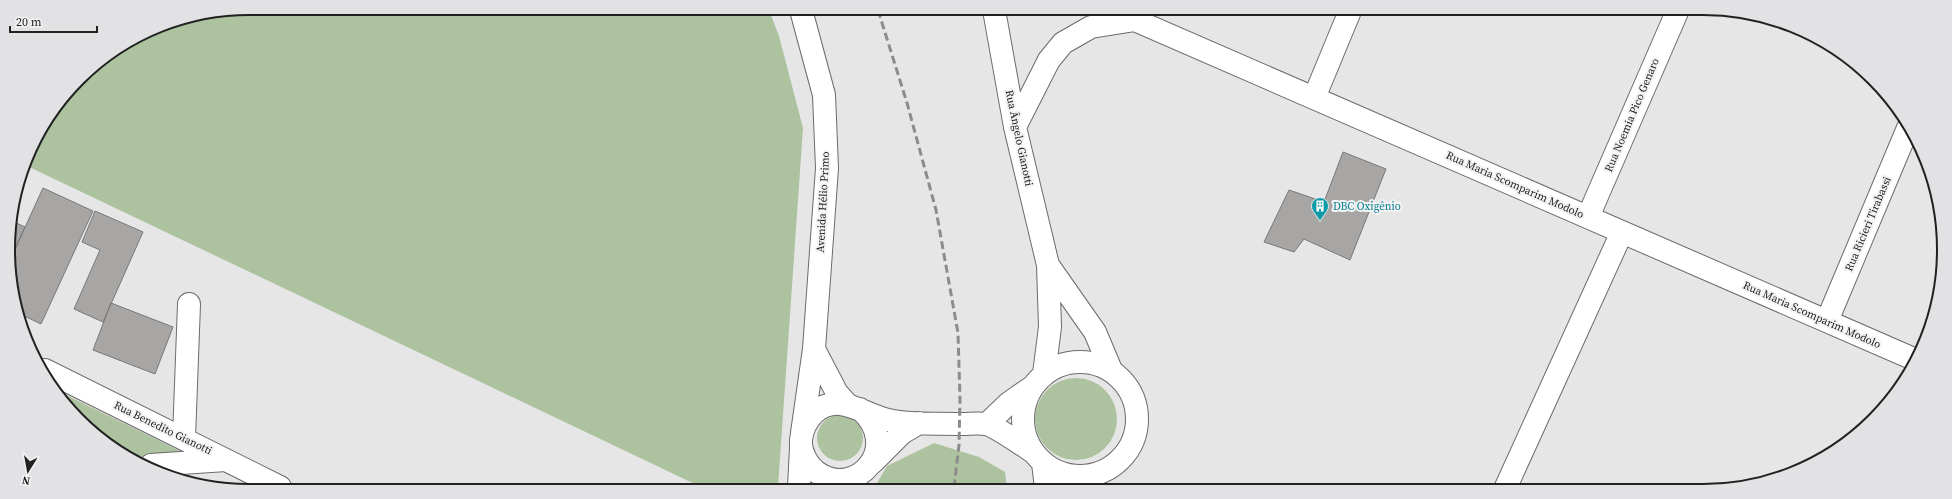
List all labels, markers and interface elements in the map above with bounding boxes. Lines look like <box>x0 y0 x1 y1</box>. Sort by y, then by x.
scale bar <box>10 8 97 34</box>
text: 20 m <box>16 14 42 30</box>
street label: Rua Noemia Pico Genaro <box>1601 56 1663 174</box>
street label: Rua Ângelo Gianotti <box>1001 89 1037 187</box>
street label: Rua Maria Scomparim Modolo <box>1444 148 1586 222</box>
street label: Avenida Hélio Primo <box>813 151 833 253</box>
street label: Rua Ricieri Tirabassi <box>1841 174 1895 274</box>
building icon: DBC Oxigênio <box>1310 196 1330 221</box>
place label: DBC Oxigênio <box>1333 199 1401 214</box>
street label: Rua Maria Scomparim Modolo <box>1741 278 1883 352</box>
street label: Rua Benedito Gianotti <box>111 398 215 458</box>
north arrow <box>8 451 48 491</box>
text: N <box>21 472 32 488</box>

